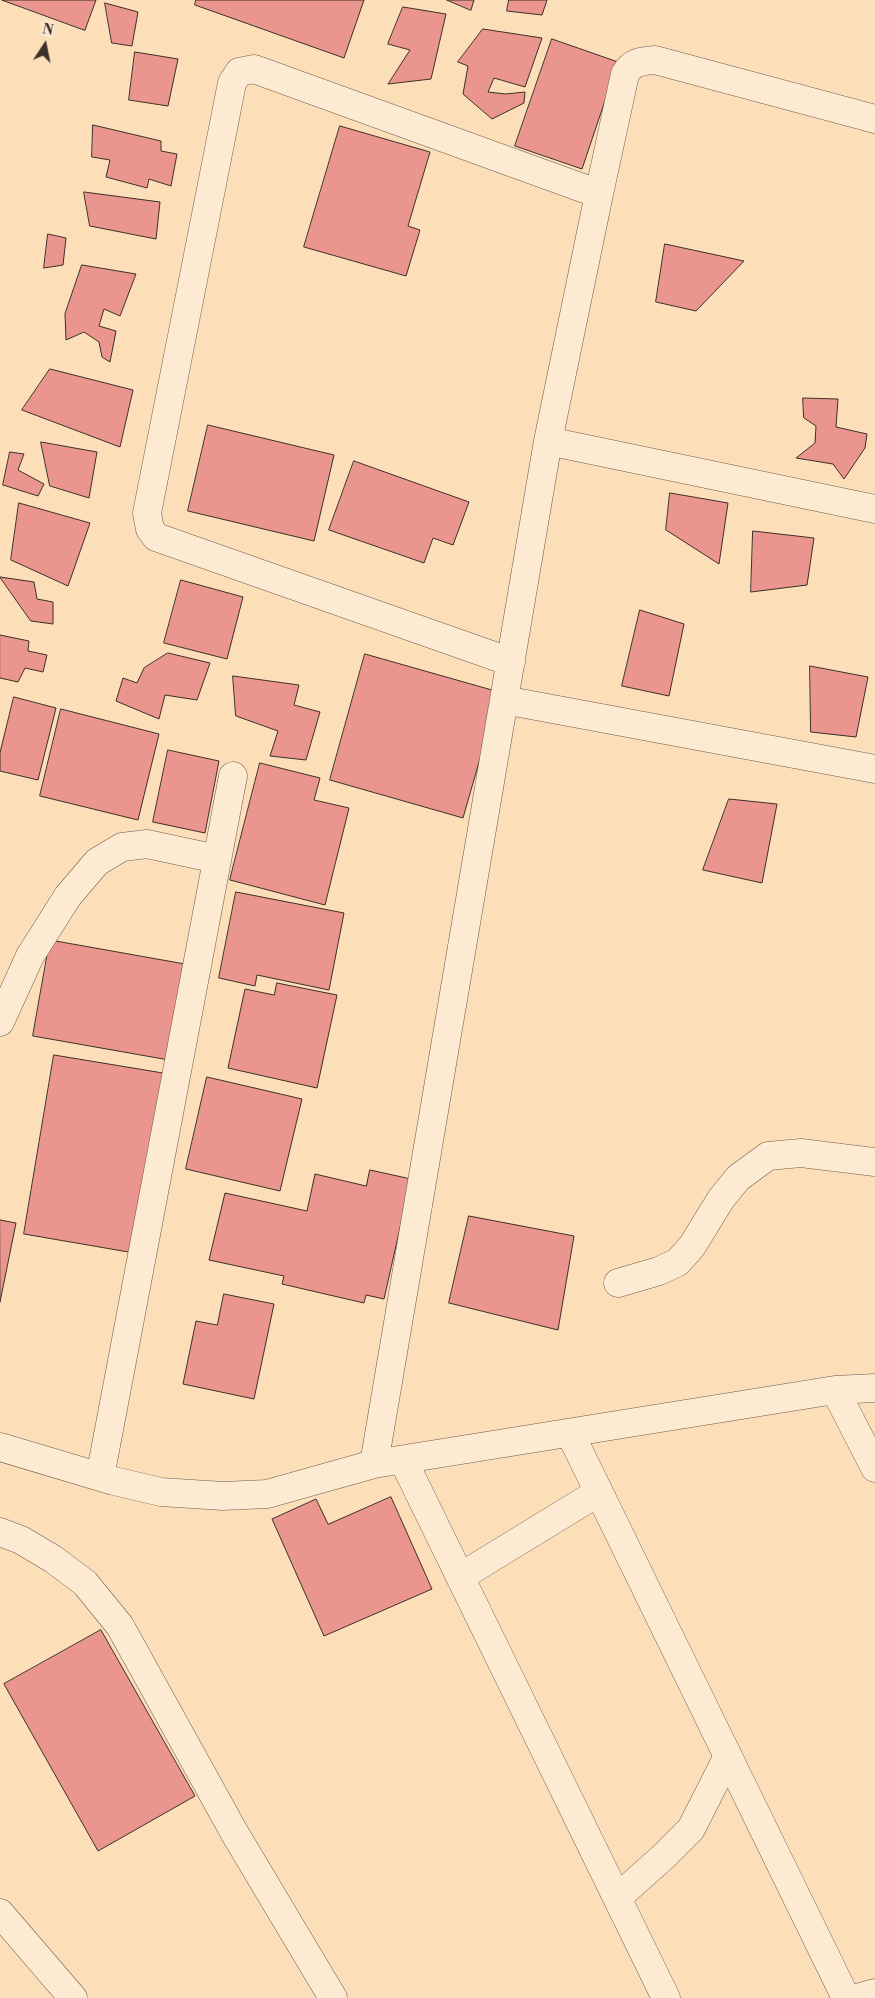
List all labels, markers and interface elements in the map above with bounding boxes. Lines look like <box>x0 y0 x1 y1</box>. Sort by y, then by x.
north arrow <box>20 20 70 70</box>
text: N <box>41 20 55 40</box>

